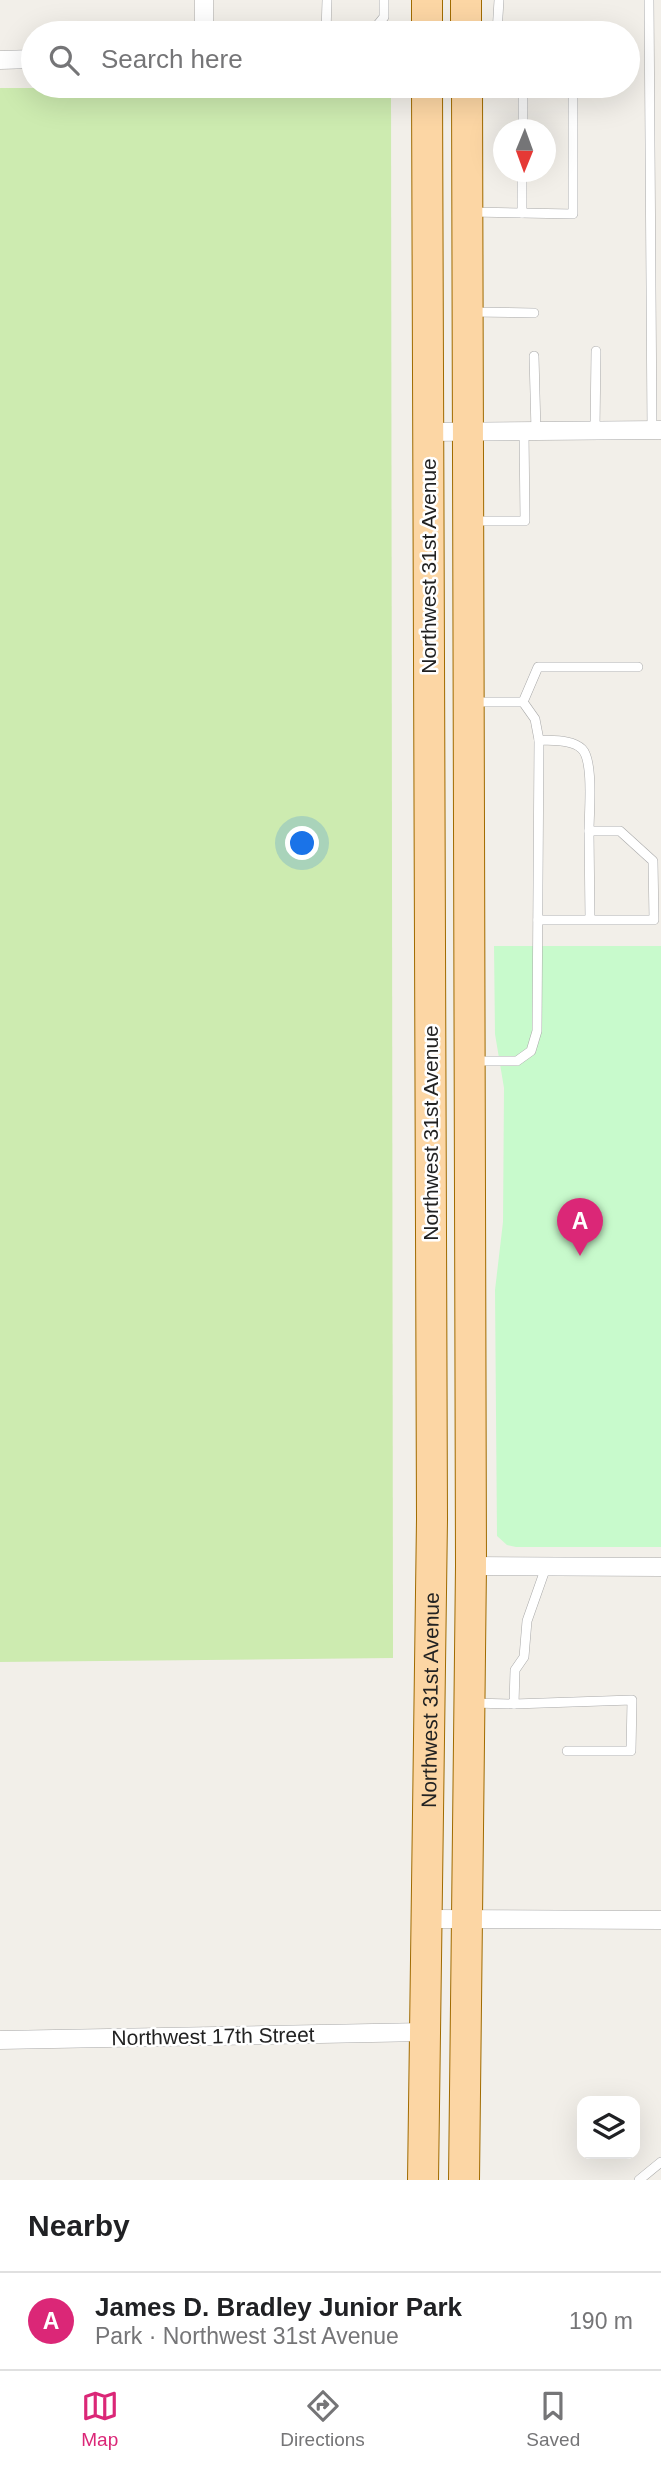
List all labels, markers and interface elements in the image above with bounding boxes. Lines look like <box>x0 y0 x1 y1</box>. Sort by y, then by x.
search box <box>21 21 640 98</box>
icon: search <box>45 41 83 79</box>
text: Search here <box>101 44 243 74</box>
north arrow <box>493 119 556 182</box>
street label: Northwest 31st Avenue <box>417 458 440 674</box>
your location <box>285 826 319 860</box>
street label: Northwest 31st Avenue <box>419 1025 442 1241</box>
pin: A <box>557 1198 603 1256</box>
street label: Northwest 31st Avenue <box>417 1592 443 1808</box>
street label: Northwest 17th Street <box>111 2023 315 2049</box>
map controls <box>577 2096 640 2159</box>
button: layers <box>577 2096 640 2159</box>
text: Nearby <box>28 2209 130 2242</box>
text: James D. Bradley Junior Park <box>95 2292 462 2322</box>
text: A <box>43 2308 59 2334</box>
text: 190 m <box>569 2308 633 2334</box>
text: Park · Northwest 31st Avenue <box>95 2323 399 2349</box>
tab: Map <box>81 2387 119 2451</box>
tab: Directions <box>280 2387 365 2451</box>
tab: Saved <box>526 2387 580 2451</box>

